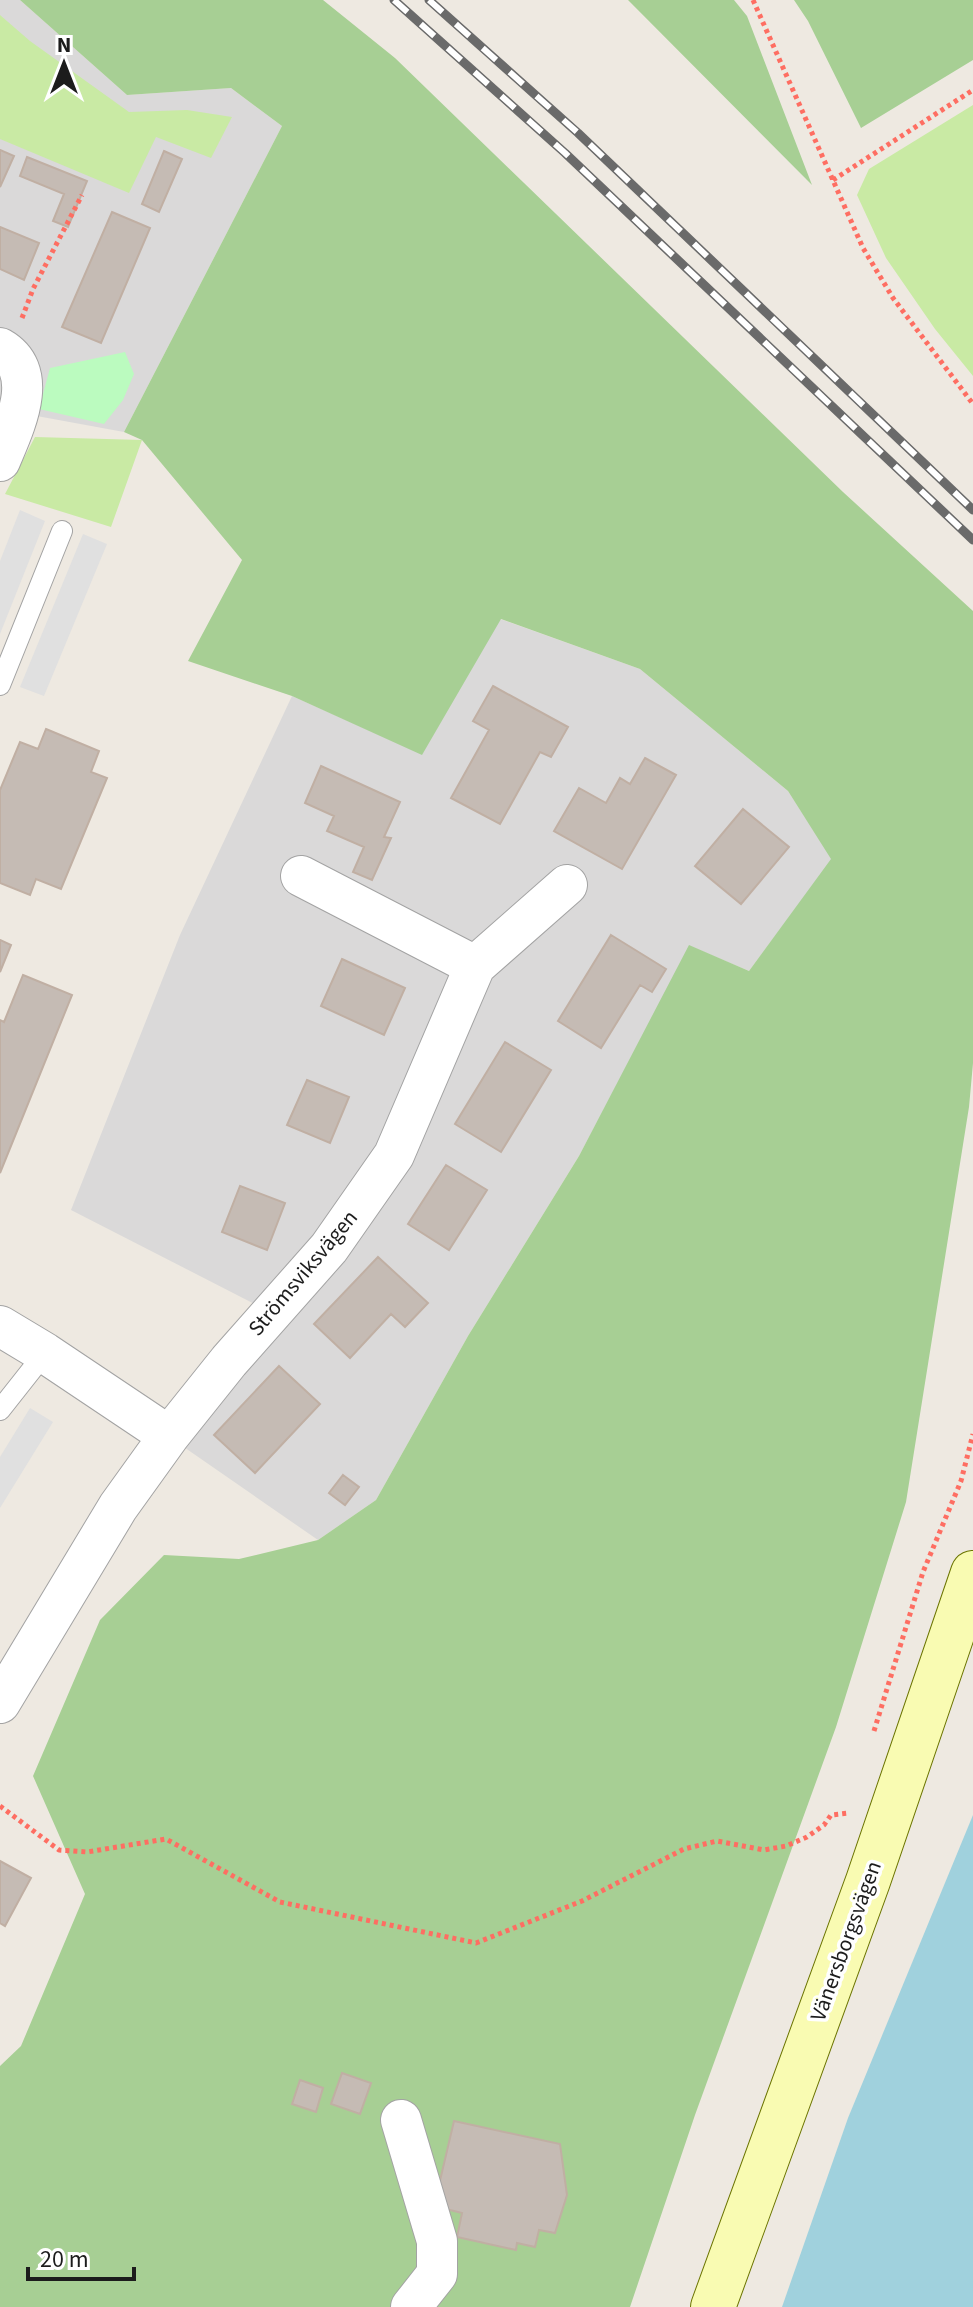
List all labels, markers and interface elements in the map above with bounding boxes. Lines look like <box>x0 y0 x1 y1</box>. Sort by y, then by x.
north arrow <box>24 24 104 104</box>
text: N <box>57 29 71 61</box>
street label: Strömsviksvägen <box>241 1203 365 1343</box>
street label: Vänersborgsvägen <box>802 1857 890 2025</box>
scale bar <box>28 2231 134 2281</box>
text: 20 m <box>40 2242 89 2277</box>

